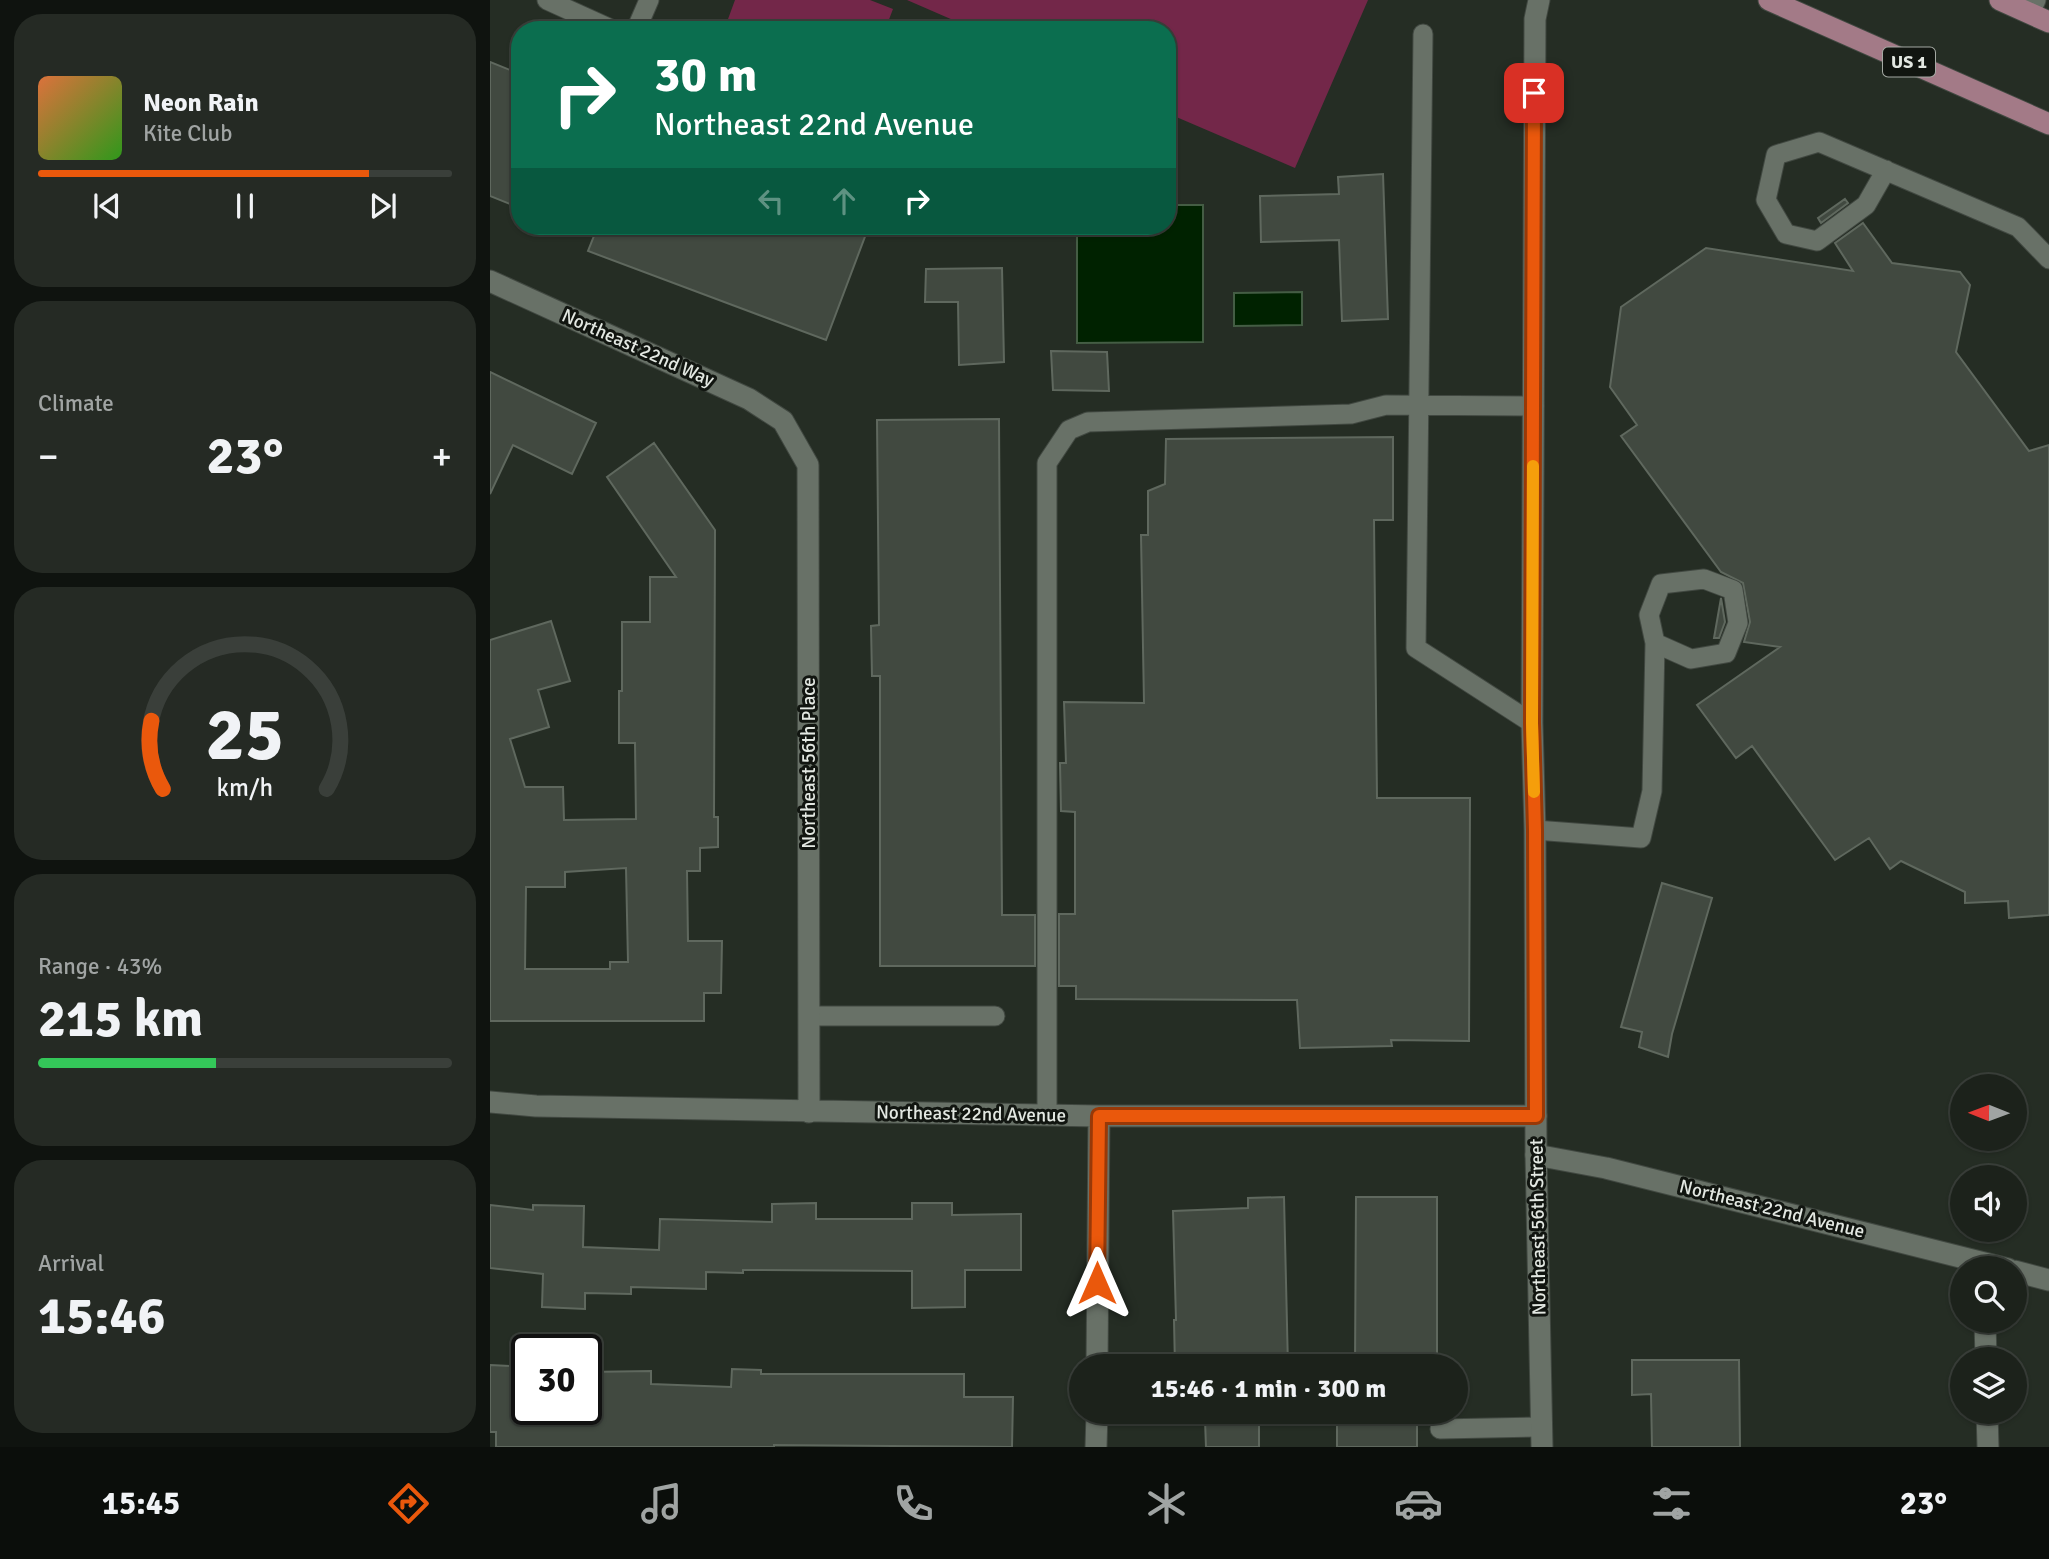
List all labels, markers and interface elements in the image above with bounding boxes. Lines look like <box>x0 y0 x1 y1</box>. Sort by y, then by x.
text: 30 m <box>654 45 757 105</box>
road number: US 1 <box>1883 48 1935 76</box>
icon: right <box>539 49 630 140</box>
pin <box>1504 63 1564 123</box>
icon: arrive <box>1515 74 1553 112</box>
text: Neon Rain <box>143 87 259 119</box>
text: Northeast 22nd Avenue <box>654 105 974 144</box>
text: Kite Club <box>143 119 232 148</box>
icon: left <box>752 182 790 220</box>
icon: ahead <box>825 182 863 220</box>
icon: right <box>898 182 936 220</box>
icon: previous <box>88 187 126 225</box>
icon: pause <box>226 187 264 225</box>
icon: next <box>364 187 402 225</box>
street label: Northeast 22nd Way <box>558 304 718 392</box>
text: Climate <box>38 389 114 418</box>
text: 23° <box>207 424 283 488</box>
text: − <box>38 433 59 480</box>
text: + <box>431 433 452 480</box>
street label: Northeast 56th Place <box>797 677 821 849</box>
text: 25 <box>206 692 284 781</box>
text: km/h <box>217 772 273 803</box>
text: Range · 43% <box>38 952 162 981</box>
text: 215 km <box>38 987 203 1051</box>
north arrow <box>1950 1074 2026 1152</box>
map controls <box>1950 1074 2027 1424</box>
street label: Northeast 22nd Avenue <box>876 1100 1066 1128</box>
street label: Northeast 56th Street <box>1524 1138 1552 1316</box>
button: sound <box>1950 1165 2027 1242</box>
street label: Northeast 22nd Avenue <box>1677 1174 1867 1244</box>
position arrow <box>1060 1246 1134 1320</box>
text: Arrival <box>38 1249 104 1278</box>
button: search <box>1950 1256 2027 1333</box>
text: 15:46 <box>38 1284 166 1348</box>
speed limit sign: 30 <box>511 1334 602 1425</box>
button: layers <box>1950 1347 2027 1424</box>
text: 15:46 · 1 min · 300 m <box>1151 1373 1386 1405</box>
icon: directions <box>384 1479 433 1528</box>
icon: music <box>637 1479 686 1528</box>
icon: phone <box>889 1479 938 1528</box>
icon: climate <box>1142 1479 1191 1528</box>
icon: car <box>1394 1479 1443 1528</box>
icon: filters <box>1647 1479 1696 1528</box>
text: 15:45 <box>102 1484 180 1523</box>
text: 23° <box>1900 1484 1947 1523</box>

